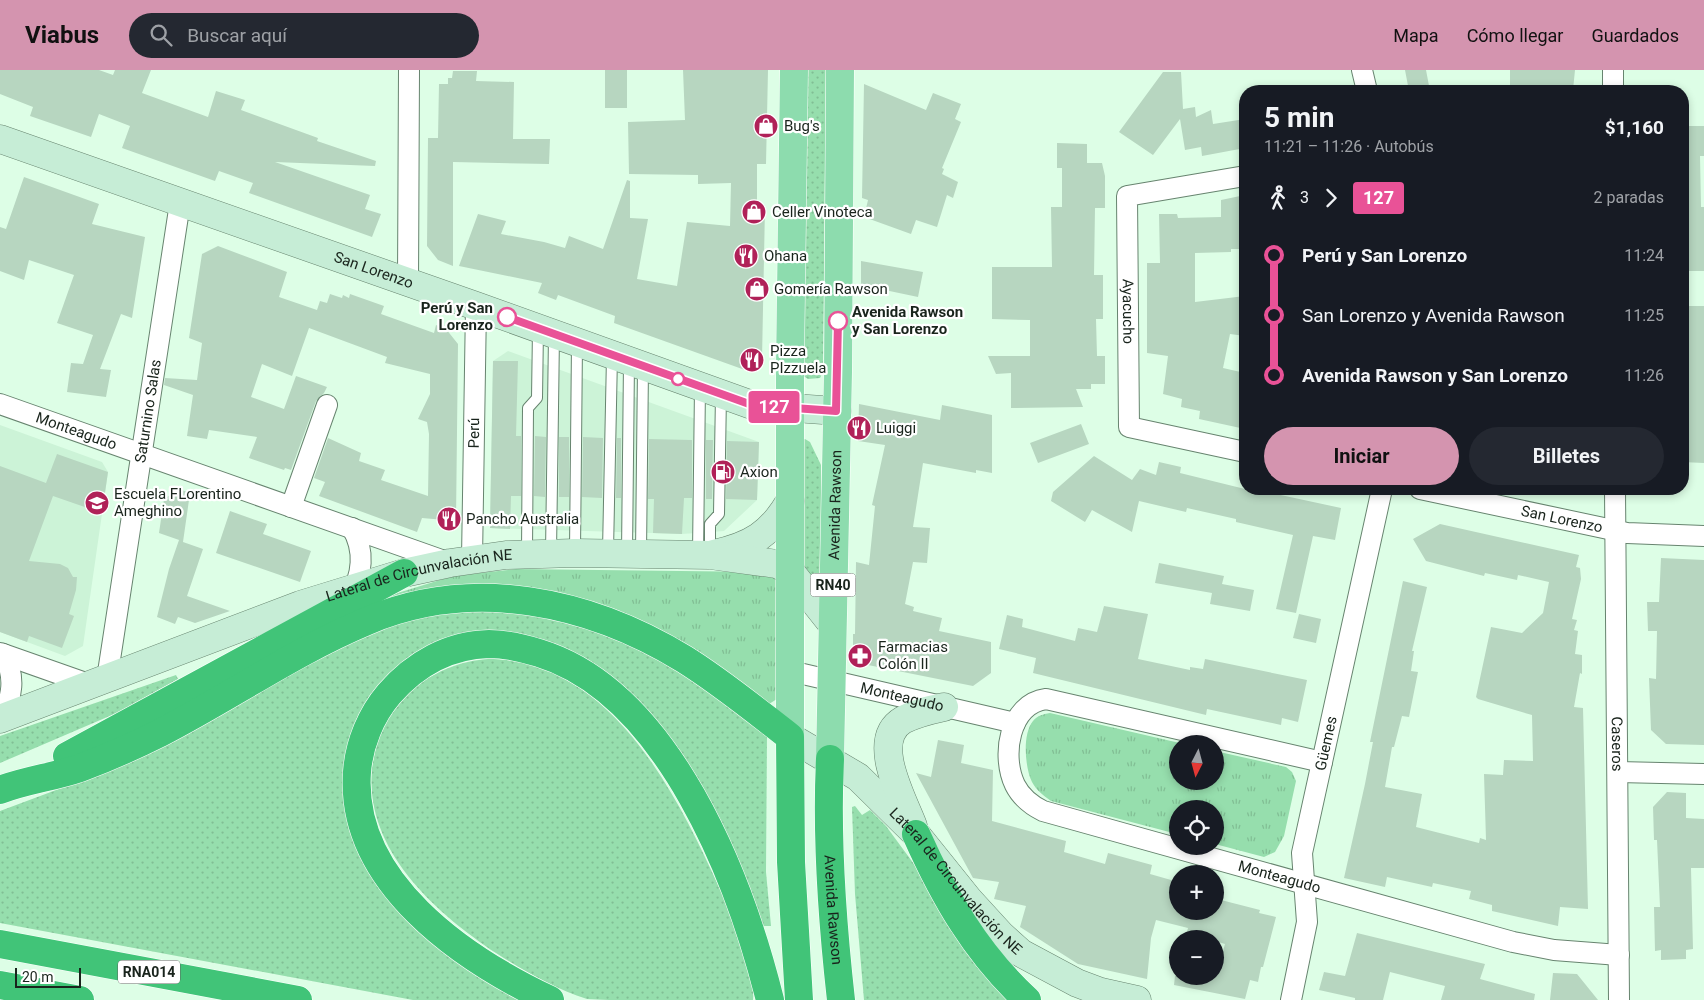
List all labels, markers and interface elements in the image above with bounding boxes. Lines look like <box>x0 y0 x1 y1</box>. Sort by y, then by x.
search box <box>129 13 479 58</box>
text: Viabus <box>25 21 99 49</box>
icon: search <box>147 21 175 49</box>
text: Buscar aquí <box>187 24 287 47</box>
text: Mapa <box>1393 25 1439 46</box>
text: Cómo llegar <box>1467 25 1563 46</box>
text: Guardados <box>1591 25 1679 46</box>
text: 5 min <box>1264 101 1334 134</box>
shop icon: Bug's <box>753 113 779 139</box>
text: $1,160 <box>1605 116 1664 139</box>
place label: Bug's <box>784 117 820 135</box>
text: 11:21 – 11:26 · Autobús <box>1264 137 1434 156</box>
icon: walk <box>1264 184 1292 212</box>
icon: forward <box>1317 184 1345 212</box>
text: 127 <box>1363 187 1394 208</box>
text: 3 <box>1300 188 1309 207</box>
text: 2 paradas <box>1594 188 1664 207</box>
shop icon: Celler Vinoteca <box>741 199 767 225</box>
place label: Celler Vinoteca <box>772 203 873 221</box>
restaurant icon: Ohana <box>733 243 759 269</box>
text: Perú y San Lorenzo <box>1302 244 1467 267</box>
text: 11:24 <box>1624 246 1664 265</box>
place label: Ohana <box>764 247 807 265</box>
street label: San Lorenzo <box>332 248 416 292</box>
shop icon: Gomería Rawson <box>744 276 770 302</box>
street label: Ayacucho <box>1119 279 1137 344</box>
place label: Gomería Rawson <box>774 280 888 298</box>
place label: Perú y San Lorenzo <box>421 299 493 334</box>
place label: Avenida Rawson y San Lorenzo <box>852 303 963 338</box>
text: San Lorenzo y Avenida Rawson <box>1302 304 1565 327</box>
text: 11:25 <box>1624 306 1664 325</box>
marker: Perú y San Lorenzo <box>497 307 517 327</box>
marker: Avenida Rawson y San Lorenzo <box>828 311 848 331</box>
place label: Pizza PIzzuela <box>770 342 826 377</box>
restaurant icon: Pizza PIzzuela <box>739 347 765 373</box>
street label: Saturnino Salas <box>131 358 165 464</box>
text: Avenida Rawson y San Lorenzo <box>1302 364 1568 387</box>
text: 11:26 <box>1624 366 1664 385</box>
unlabelled marker <box>671 372 685 386</box>
line badge: 127 <box>745 391 803 423</box>
text: 127 <box>759 396 789 417</box>
street label: Monteagudo <box>33 408 119 454</box>
restaurant icon: Luiggi <box>846 415 872 441</box>
street label: Perú <box>465 418 483 449</box>
place label: Luiggi <box>876 419 916 437</box>
button: Iniciar <box>1264 427 1459 485</box>
button: Billetes <box>1469 427 1664 485</box>
street label: Avenida Rawson <box>825 450 845 560</box>
fuel station icon: Axion <box>710 459 736 485</box>
place label: Axion <box>740 463 778 481</box>
place label: Escuela FLorentino Ameghino <box>114 485 241 520</box>
school or university icon: Escuela FLorentino Ameghino <box>84 490 110 516</box>
street label: San Lorenzo <box>1519 502 1604 537</box>
restaurant icon: Pancho Australia <box>436 506 462 532</box>
place label: Pancho Australia <box>466 510 579 528</box>
street label: Lateral de Circunvalación NE <box>324 546 513 605</box>
road number: RN40 <box>810 574 856 596</box>
place label: Farmacias Colón II <box>878 638 948 673</box>
pharmacy icon: Farmacias Colón II <box>847 643 873 669</box>
street label: Monteagudo <box>859 679 945 715</box>
street label: Güemes <box>1311 714 1341 772</box>
street label: Caseros <box>1608 716 1626 772</box>
north arrow <box>1169 735 1224 790</box>
map controls <box>1169 735 1224 985</box>
button: locate <box>1169 800 1224 855</box>
street label: Lateral de Circunvalación NE <box>886 804 1026 959</box>
street label: Avenida Rawson <box>821 855 846 966</box>
street label: Monteagudo <box>1236 857 1323 897</box>
button: + <box>1169 865 1224 920</box>
button: − <box>1169 930 1224 985</box>
road number: RNA014 <box>118 960 180 984</box>
scale bar <box>15 965 81 988</box>
text: 20 m <box>22 969 54 985</box>

